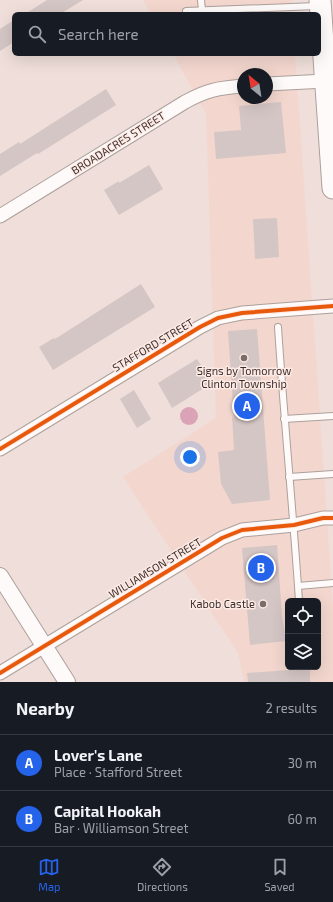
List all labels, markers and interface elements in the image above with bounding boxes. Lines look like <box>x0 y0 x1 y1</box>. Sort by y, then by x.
search box <box>12 12 321 56</box>
icon: search <box>26 23 48 45</box>
text: Search here <box>58 25 139 43</box>
north arrow <box>237 68 273 104</box>
street label: BROADACRES STREET <box>69 108 167 177</box>
street label: STAFFORD STREET <box>110 315 196 374</box>
marker: Signs by Tomorrow Clinton Township <box>239 353 249 363</box>
place label: Signs by Tomorrow Clinton Township <box>197 364 291 390</box>
pin: A <box>234 391 260 421</box>
your location <box>180 447 200 467</box>
street label: WILLIAMSON STREET <box>106 534 204 600</box>
pin: B <box>248 553 274 583</box>
place label: Kabob Castle <box>190 597 255 610</box>
map controls <box>285 598 321 670</box>
button: locate <box>285 598 321 634</box>
marker: Kabob Castle <box>258 599 268 609</box>
button: layers <box>285 634 321 670</box>
text: Nearby <box>16 698 74 718</box>
text: 2 results <box>265 700 317 716</box>
text: Lover's Lane <box>54 746 142 764</box>
text: A <box>25 755 33 771</box>
text: 30 m <box>288 755 317 771</box>
text: Place · Stafford Street <box>54 764 182 780</box>
text: Capital Hookah <box>54 802 161 820</box>
text: B <box>25 811 33 827</box>
text: 60 m <box>287 811 317 827</box>
text: Bar · Williamson Street <box>54 820 188 836</box>
tab: Map <box>38 856 60 893</box>
tab: Directions <box>137 856 188 893</box>
tab: Saved <box>264 856 295 893</box>

